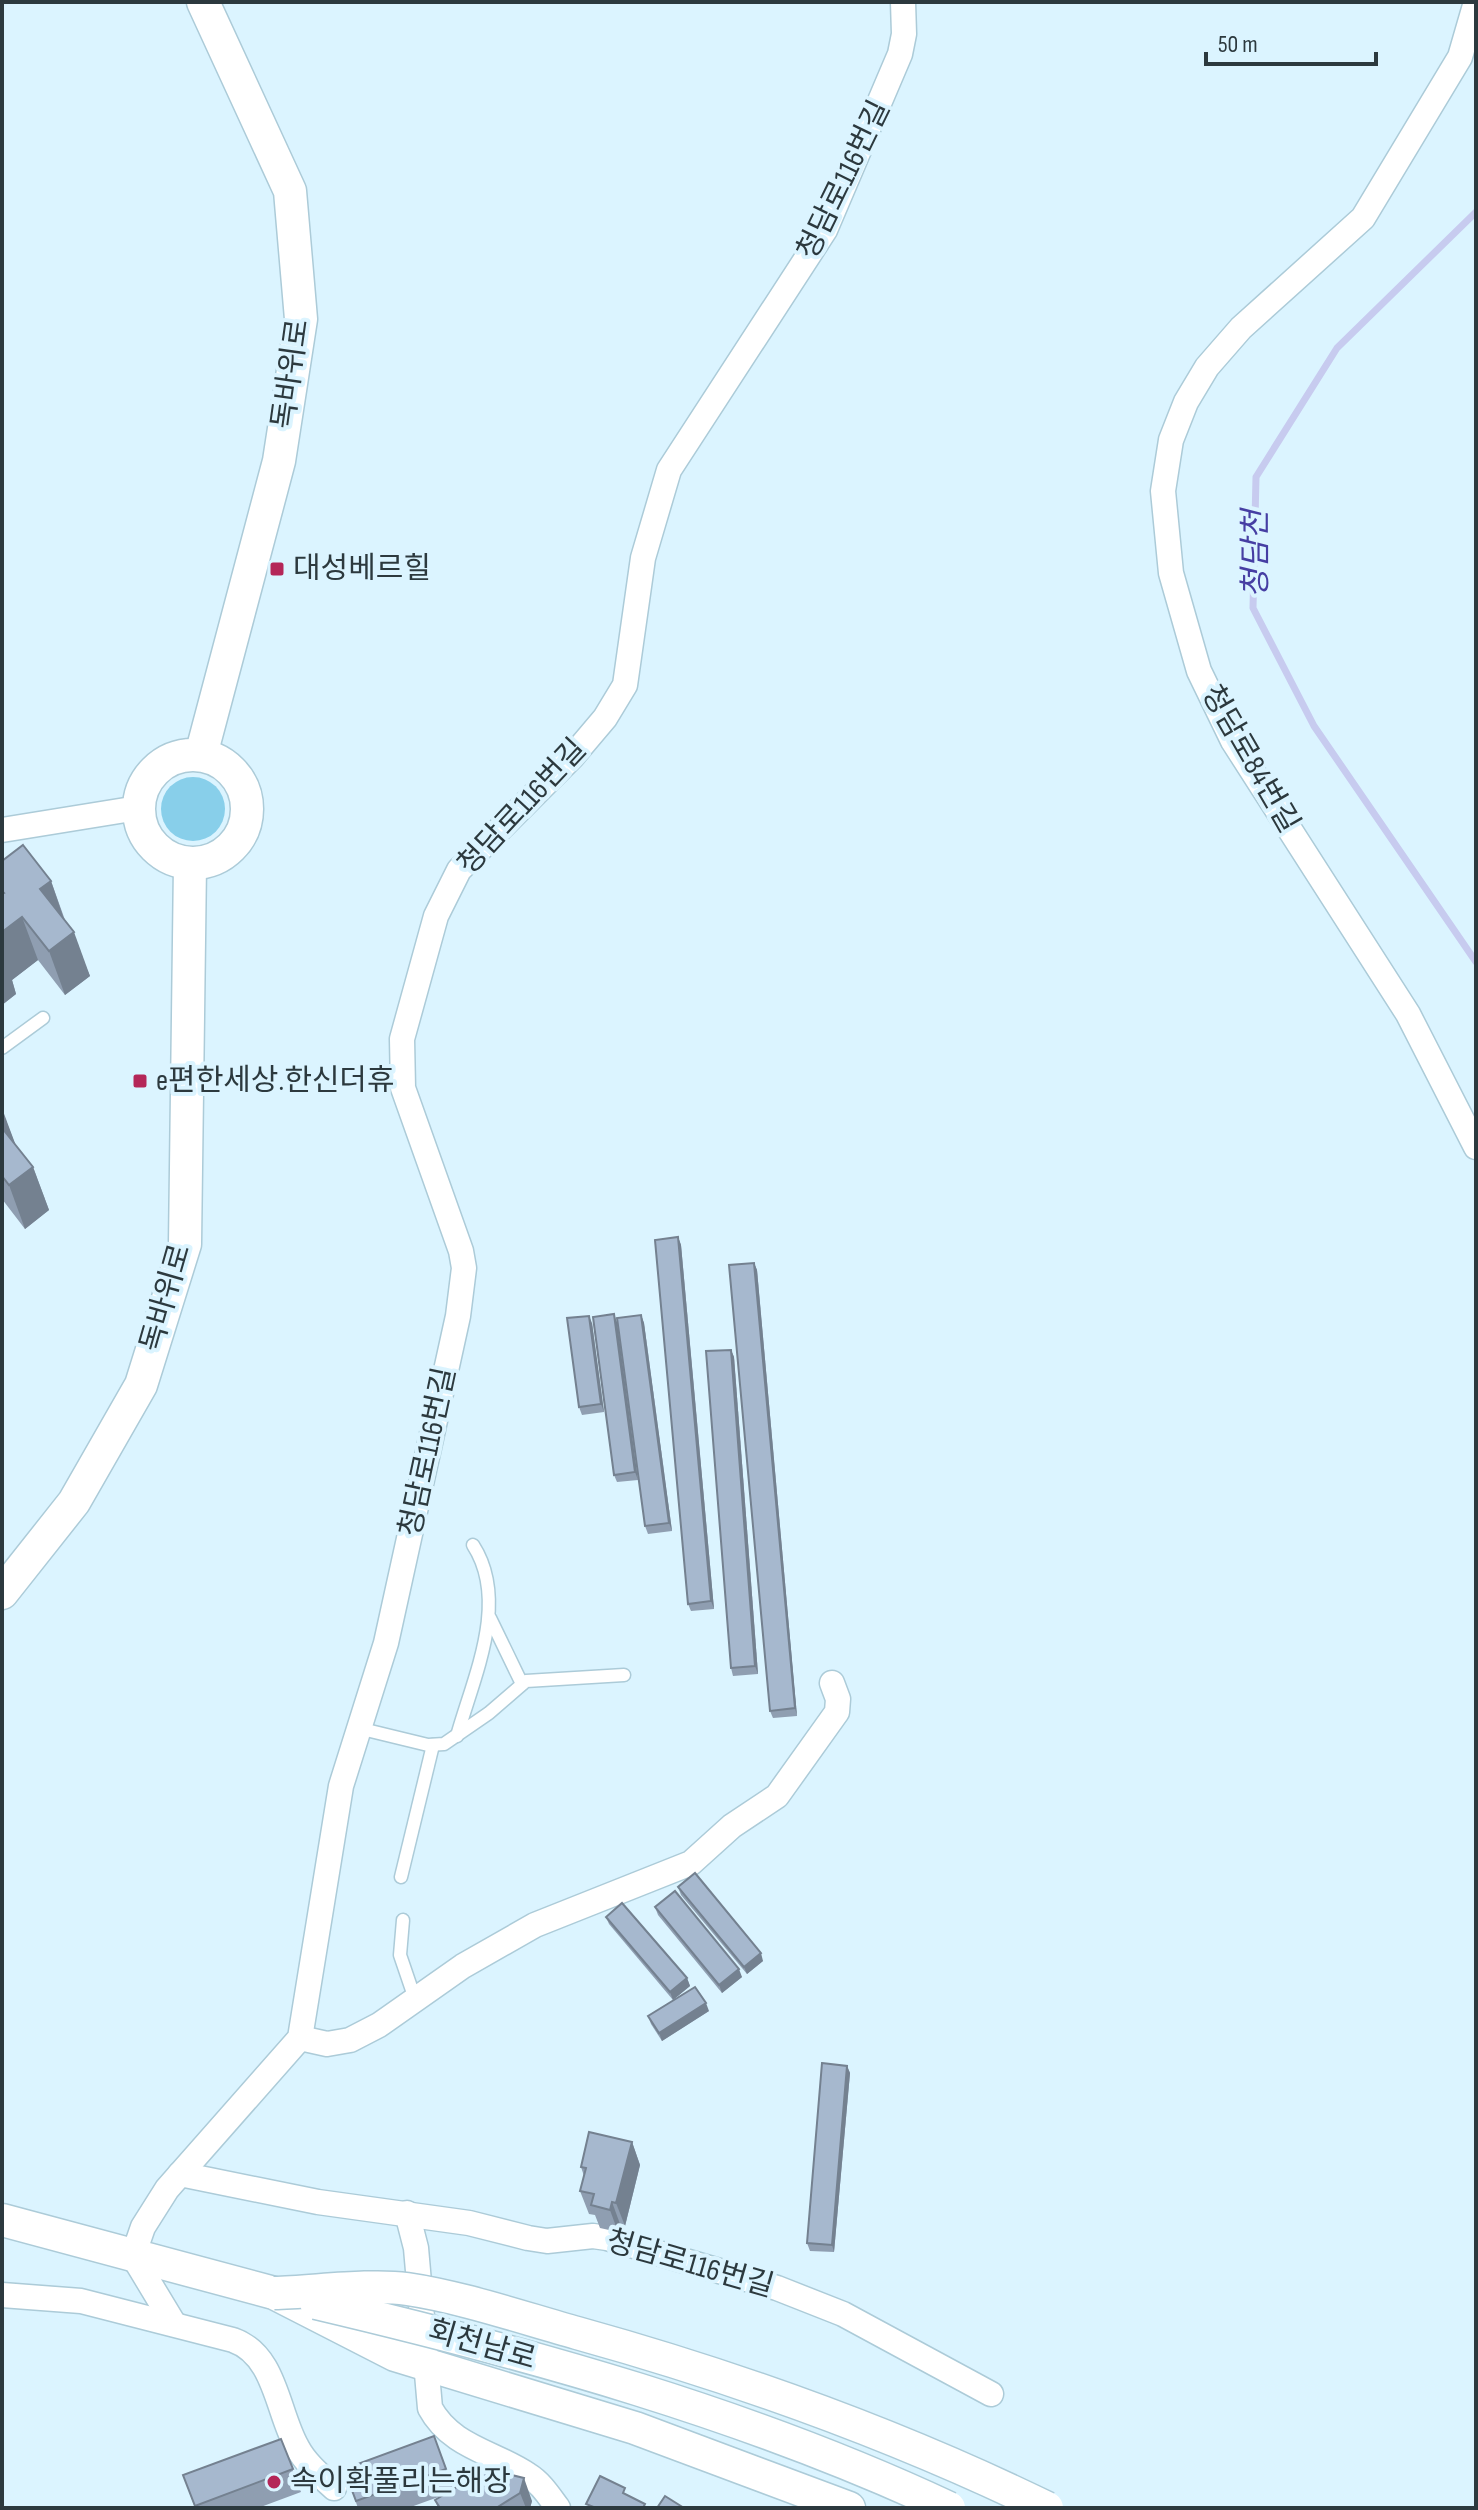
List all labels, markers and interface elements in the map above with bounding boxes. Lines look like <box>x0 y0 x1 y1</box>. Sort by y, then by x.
scale bar <box>1206 16 1376 66</box>
text: 50 m <box>1218 30 1258 59</box>
street label: 청담로116번길 <box>790 95 898 265</box>
street label: 독바위로 <box>265 317 317 431</box>
water label: 청담천 <box>1237 506 1276 598</box>
place label: 대성베르힐 <box>293 551 431 587</box>
marker: 대성베르힐 <box>268 560 286 578</box>
street label: 청담로84번길 <box>1193 679 1307 839</box>
street label: 청담로116번길 <box>450 732 594 882</box>
place label: e편한세상.한신더휴 <box>156 1063 395 1099</box>
marker: e편한세상.한신더휴 <box>131 1072 149 1090</box>
street label: 독바위로 <box>133 1240 199 1356</box>
street label: 청담로116번길 <box>392 1364 464 1540</box>
street label: 청담로116번길 <box>602 2223 778 2305</box>
street label: 회천남로 <box>424 2312 540 2378</box>
place label: 속이확풀리는해장 <box>290 2464 511 2500</box>
marker: 속이확풀리는해장 <box>265 2473 283 2491</box>

